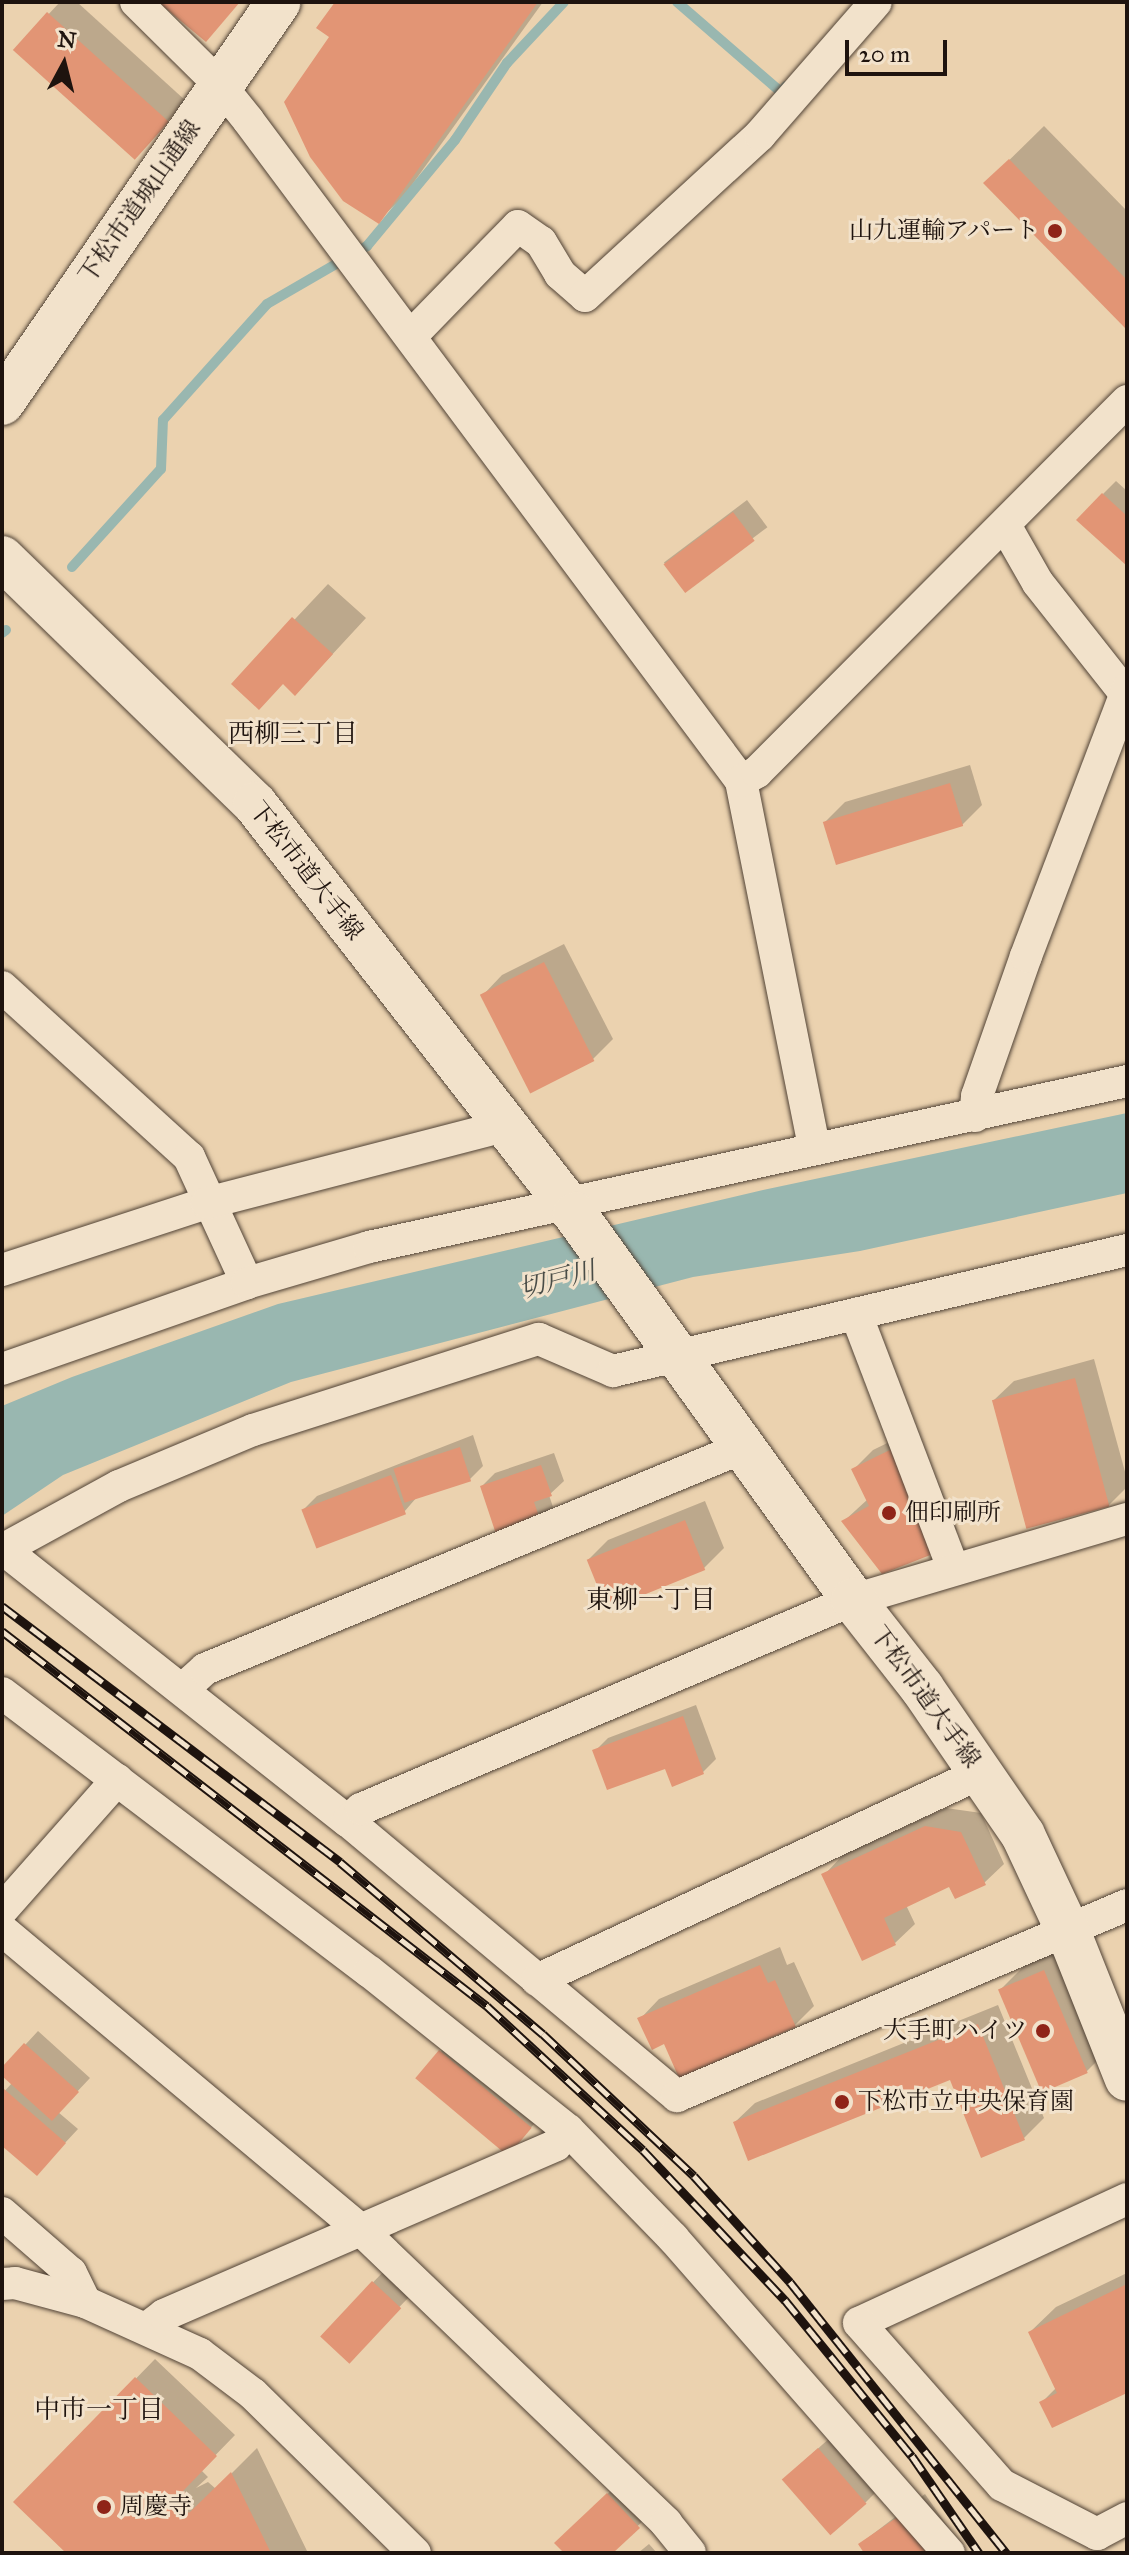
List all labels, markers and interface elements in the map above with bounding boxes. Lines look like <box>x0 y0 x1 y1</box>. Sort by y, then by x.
north arrow <box>24 24 104 104</box>
scale bar <box>849 24 951 74</box>
text: N <box>56 25 78 54</box>
text: 20 m <box>859 39 910 69</box>
street label: 下松市道城山通線 <box>73 115 207 289</box>
place label: 山九運輸アパート <box>847 217 1039 245</box>
marker: 山九運輸アパート <box>1046 222 1064 240</box>
district label: 西柳三丁目 <box>228 718 358 750</box>
street label: 下松市道大手線 <box>243 796 369 946</box>
water label: 切戸川 <box>515 1255 599 1305</box>
place label: 佃印刷所 <box>905 1499 1001 1527</box>
marker: 佃印刷所 <box>880 1504 898 1522</box>
district label: 東柳一丁目 <box>586 1584 716 1616</box>
street label: 下松市道大手線 <box>864 1621 986 1773</box>
place label: 大手町ハイツ <box>883 2017 1027 2045</box>
marker: 大手町ハイツ <box>1034 2022 1052 2040</box>
place label: 下松市立中央保育園 <box>858 2088 1074 2116</box>
marker: 下松市立中央保育園 <box>833 2093 851 2111</box>
district label: 中市一丁目 <box>34 2394 164 2426</box>
place label: 周慶寺 <box>120 2493 192 2521</box>
marker: 周慶寺 <box>95 2498 113 2516</box>

